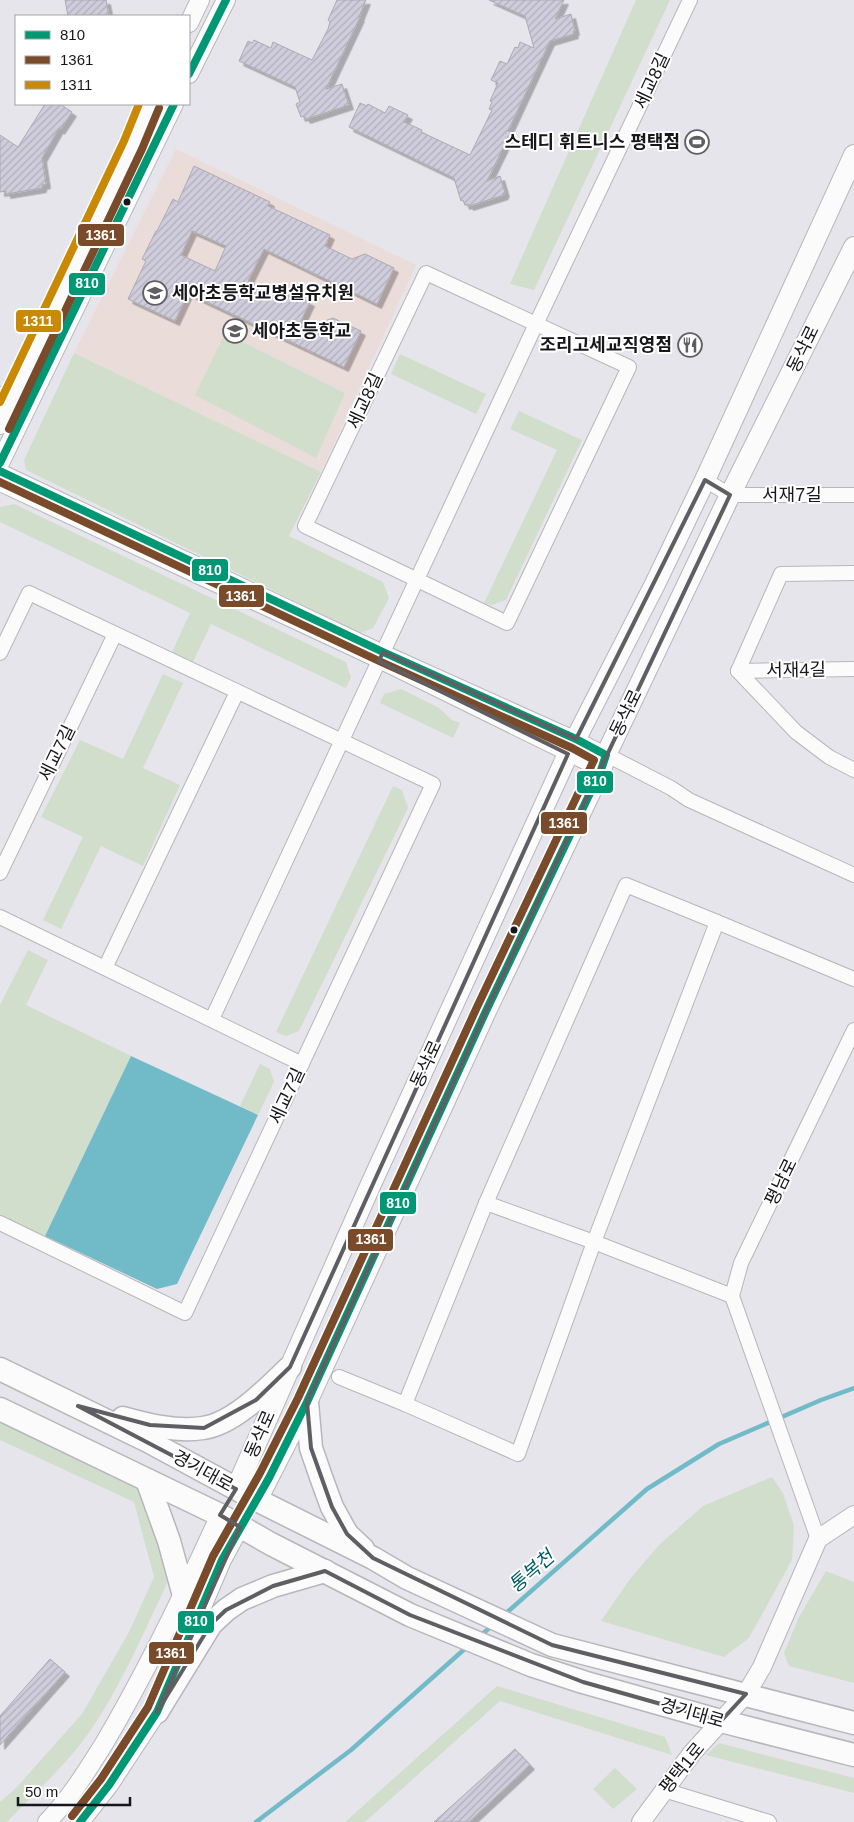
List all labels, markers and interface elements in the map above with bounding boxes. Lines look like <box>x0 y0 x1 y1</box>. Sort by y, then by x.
legend <box>15 15 190 105</box>
text: 810 <box>60 26 85 43</box>
street label: 세교8길 <box>630 50 674 112</box>
text: 1361 <box>60 51 93 68</box>
text: 1311 <box>60 76 92 93</box>
sports icon: 스테디 휘트니스 평택점 <box>684 129 710 155</box>
place label: 스테디 휘트니스 평택점 <box>504 132 680 152</box>
unlabelled marker <box>122 197 132 207</box>
line badge: 1361 <box>77 223 125 247</box>
text: 1361 <box>85 227 117 243</box>
line badge: 810 <box>68 272 106 296</box>
text: 810 <box>75 275 99 291</box>
school or university icon: 세아초등학교병설유치원 <box>142 280 168 306</box>
place label: 세아초등학교병설유치원 <box>172 283 354 303</box>
line badge: 1311 <box>15 309 62 333</box>
text: 1311 <box>23 313 53 329</box>
school or university icon: 세아초등학교 <box>222 318 248 344</box>
place label: 세아초등학교 <box>252 321 351 341</box>
street label: 동삭로 <box>783 322 823 376</box>
restaurant icon: 조리고세교직영점 <box>677 332 703 358</box>
place label: 조리고세교직영점 <box>540 335 672 355</box>
street label: 세교8길 <box>343 370 387 432</box>
street label: 서재7길 <box>762 485 822 505</box>
line badge: 810 <box>191 558 229 582</box>
text: 810 <box>198 562 222 578</box>
line badge: 1361 <box>218 584 265 608</box>
text: 1361 <box>225 588 257 604</box>
street label: 서재4길 <box>766 659 826 681</box>
street label: 동삭로 <box>606 686 646 740</box>
street label: 세교7길 <box>35 722 79 784</box>
line badge: 810 <box>576 770 614 794</box>
text: 810 <box>583 773 607 789</box>
line badge: 1361 <box>540 811 588 835</box>
text: 1361 <box>548 815 580 831</box>
unlabelled marker <box>509 925 519 935</box>
street label: 동삭로 <box>406 1037 446 1091</box>
street label: 세교7길 <box>265 1065 309 1127</box>
street label: 평남로 <box>761 1155 801 1209</box>
line badge: 810 <box>379 1191 417 1215</box>
text: 810 <box>386 1195 410 1211</box>
line badge: 1361 <box>347 1228 394 1252</box>
text: 1361 <box>355 1231 387 1247</box>
street label: 동삭로 <box>241 1407 279 1461</box>
street label: 경기대로 <box>169 1446 237 1496</box>
water label: 통복천 <box>505 1545 559 1597</box>
line badge: 810 <box>177 1610 215 1634</box>
text: 810 <box>184 1613 208 1629</box>
line badge: 1361 <box>148 1641 195 1665</box>
text: 1361 <box>155 1645 187 1661</box>
street label: 경기대로 <box>657 1694 727 1732</box>
street label: 평택1로 <box>655 1739 709 1797</box>
scale bar <box>18 1774 130 1806</box>
text: 50 m <box>25 1783 58 1800</box>

